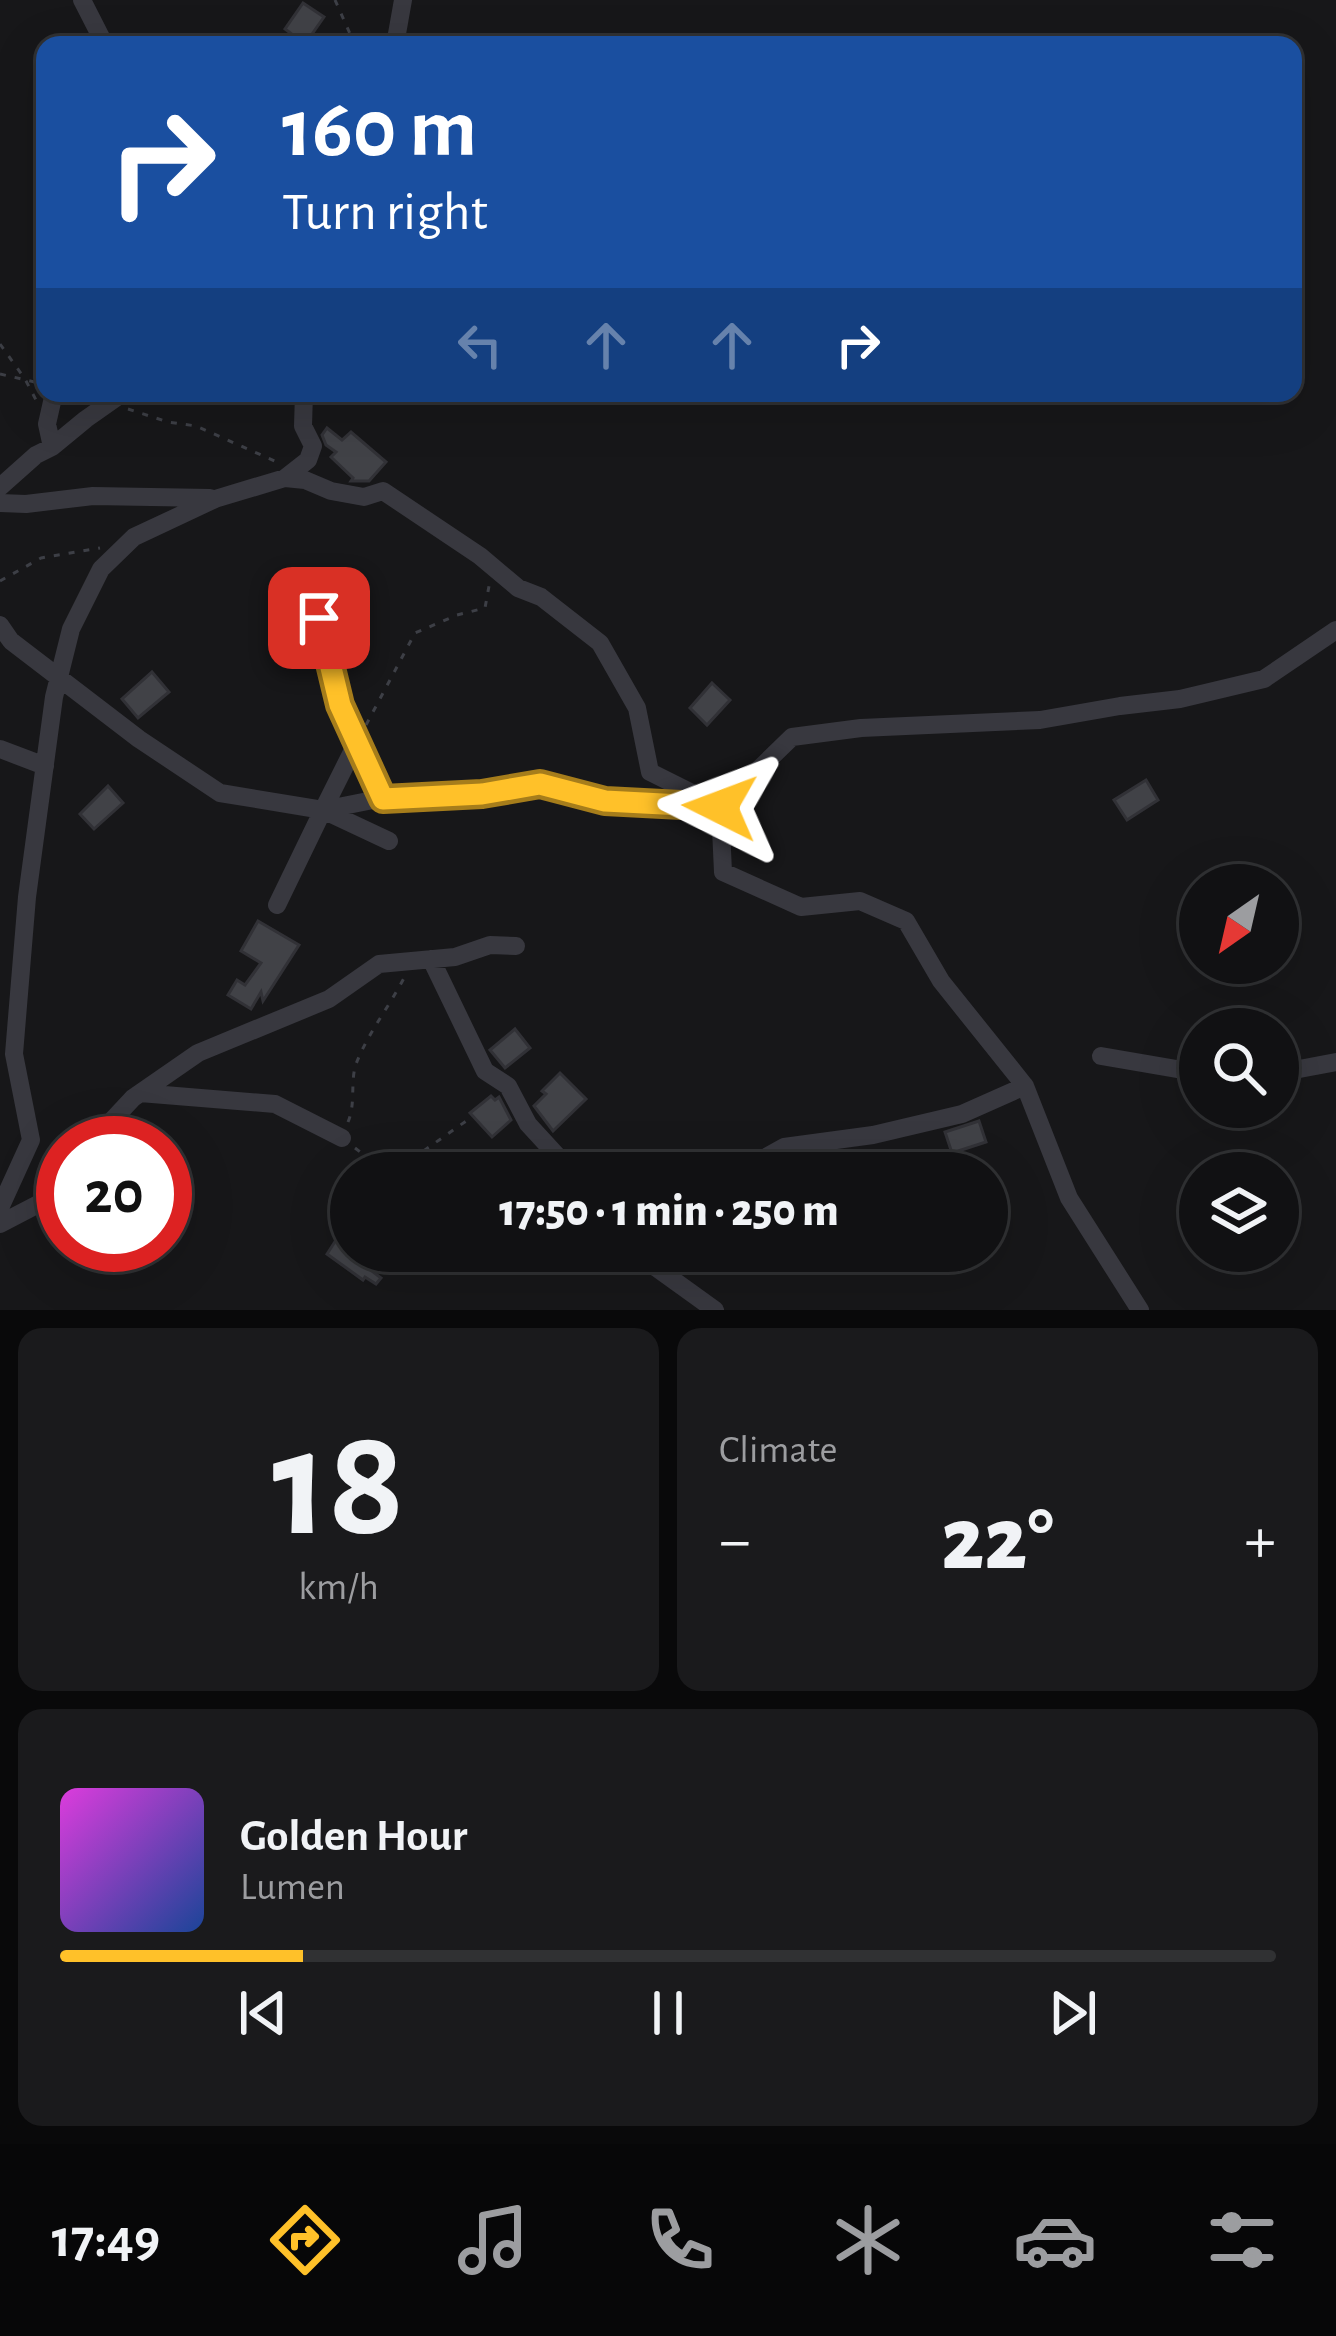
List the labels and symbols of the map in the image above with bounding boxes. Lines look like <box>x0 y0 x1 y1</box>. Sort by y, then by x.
pin <box>268 567 370 669</box>
position arrow <box>657 744 783 870</box>
north arrow <box>1179 864 1299 984</box>
speed limit sign: 20 <box>36 1116 192 1272</box>

